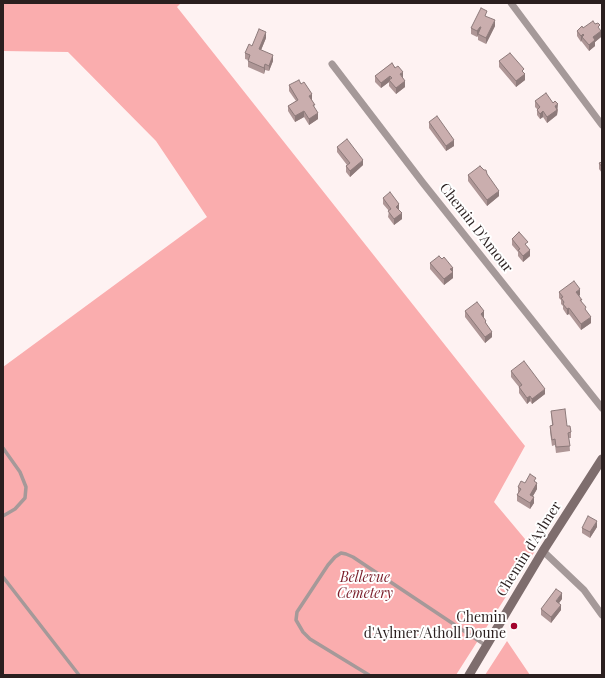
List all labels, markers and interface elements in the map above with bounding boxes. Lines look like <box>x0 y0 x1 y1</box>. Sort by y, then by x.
street label: Chemin D'Amour <box>436 180 516 276</box>
street label: Chemin d'Aylmer <box>493 498 565 600</box>
park label: Bellevue Cemetery <box>337 570 393 602</box>
place label: Chemin d'Aylmer/Atholl Doune <box>364 610 506 642</box>
marker: Chemin d'Aylmer/Atholl Doune <box>509 621 519 631</box>

